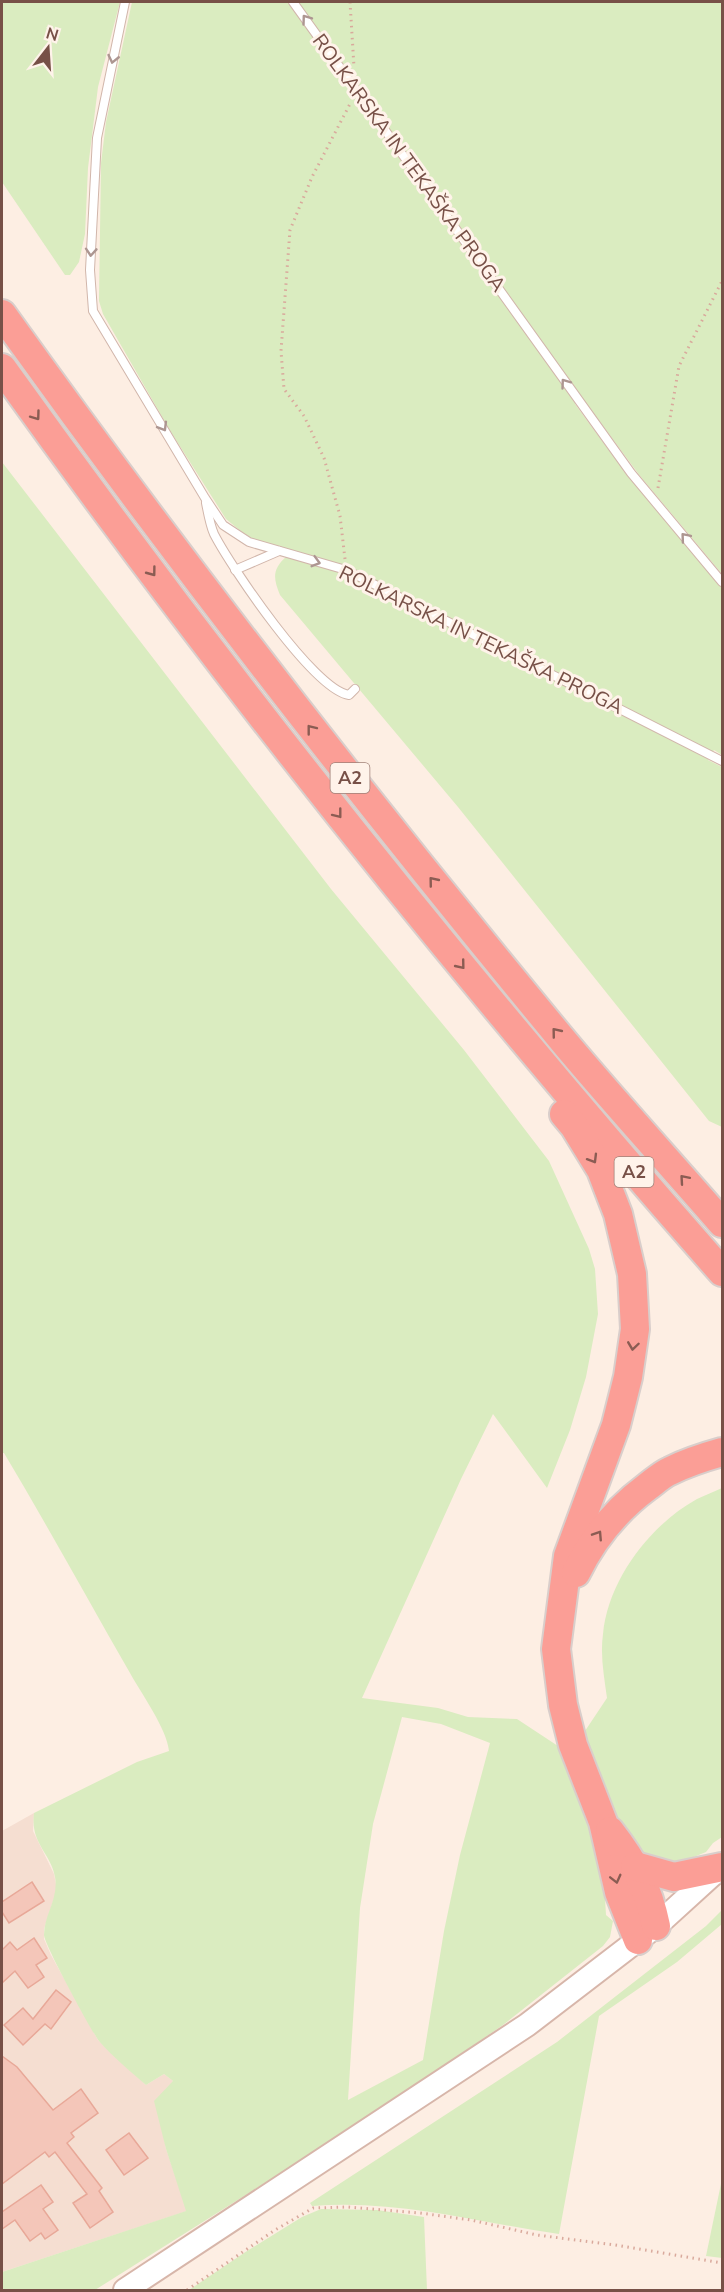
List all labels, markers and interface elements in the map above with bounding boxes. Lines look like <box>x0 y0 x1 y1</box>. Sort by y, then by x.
one-way arrow <box>302 14 313 25</box>
north arrow <box>18 18 78 78</box>
text: N <box>43 22 61 47</box>
street label: ROLKARSKA IN TEKAŠKA PROGA <box>306 29 512 298</box>
one-way arrow <box>108 53 121 63</box>
one-way arrow <box>85 247 98 256</box>
one-way arrow <box>562 378 573 389</box>
one-way arrow <box>28 409 39 420</box>
one-way arrow <box>155 421 167 431</box>
one-way arrow <box>681 533 692 544</box>
one-way arrow <box>311 554 321 567</box>
street label: ROLKARSKA IN TEKAŠKA PROGA <box>334 559 628 721</box>
one-way arrow <box>144 565 155 576</box>
one-way arrow <box>307 725 318 736</box>
road number: A2 <box>330 763 370 793</box>
one-way arrow <box>330 807 341 818</box>
one-way arrow <box>430 876 441 887</box>
one-way arrow <box>453 958 464 969</box>
one-way arrow <box>553 1028 564 1039</box>
one-way arrow <box>586 1153 598 1163</box>
road number: A2 <box>614 1157 654 1187</box>
one-way arrow <box>680 1175 691 1186</box>
one-way arrow <box>627 1342 639 1351</box>
one-way arrow <box>591 1531 603 1541</box>
one-way arrow <box>608 1874 621 1884</box>

